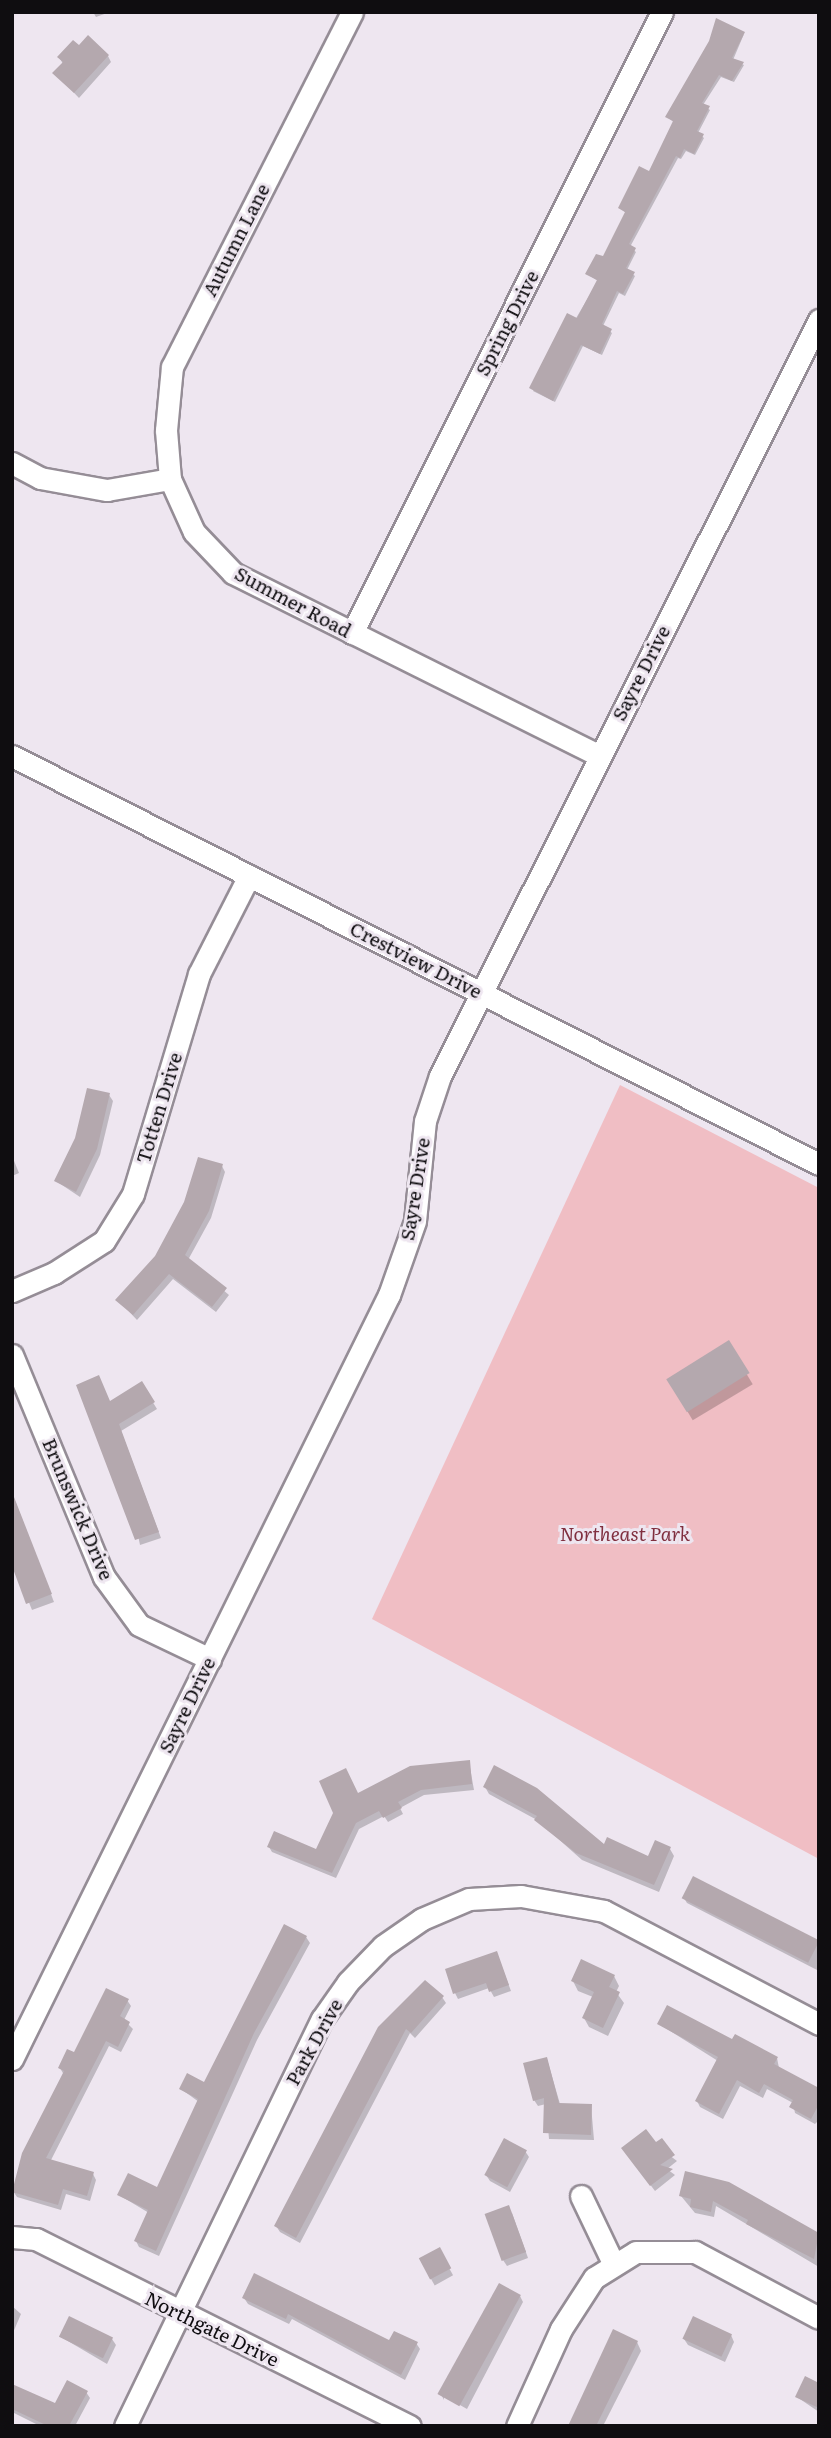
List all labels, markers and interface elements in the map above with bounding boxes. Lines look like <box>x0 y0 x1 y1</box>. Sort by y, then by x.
street label: Autumn Lane <box>198 180 274 300</box>
street label: Spring Drive <box>471 267 543 379</box>
street label: Summer Road <box>231 562 355 642</box>
street label: Sayre Drive <box>607 622 675 724</box>
street label: Crestview Drive <box>346 917 486 1003</box>
street label: Totten Drive <box>131 1050 187 1166</box>
street label: Sayre Drive <box>396 1136 434 1242</box>
street label: Brunswick Drive <box>38 1435 118 1583</box>
park label: Northeast Park <box>560 1523 690 1545</box>
street label: Sayre Drive <box>154 1653 220 1757</box>
street label: Park Drive <box>281 1995 347 2089</box>
street label: Northgate Drive <box>141 2287 283 2371</box>

